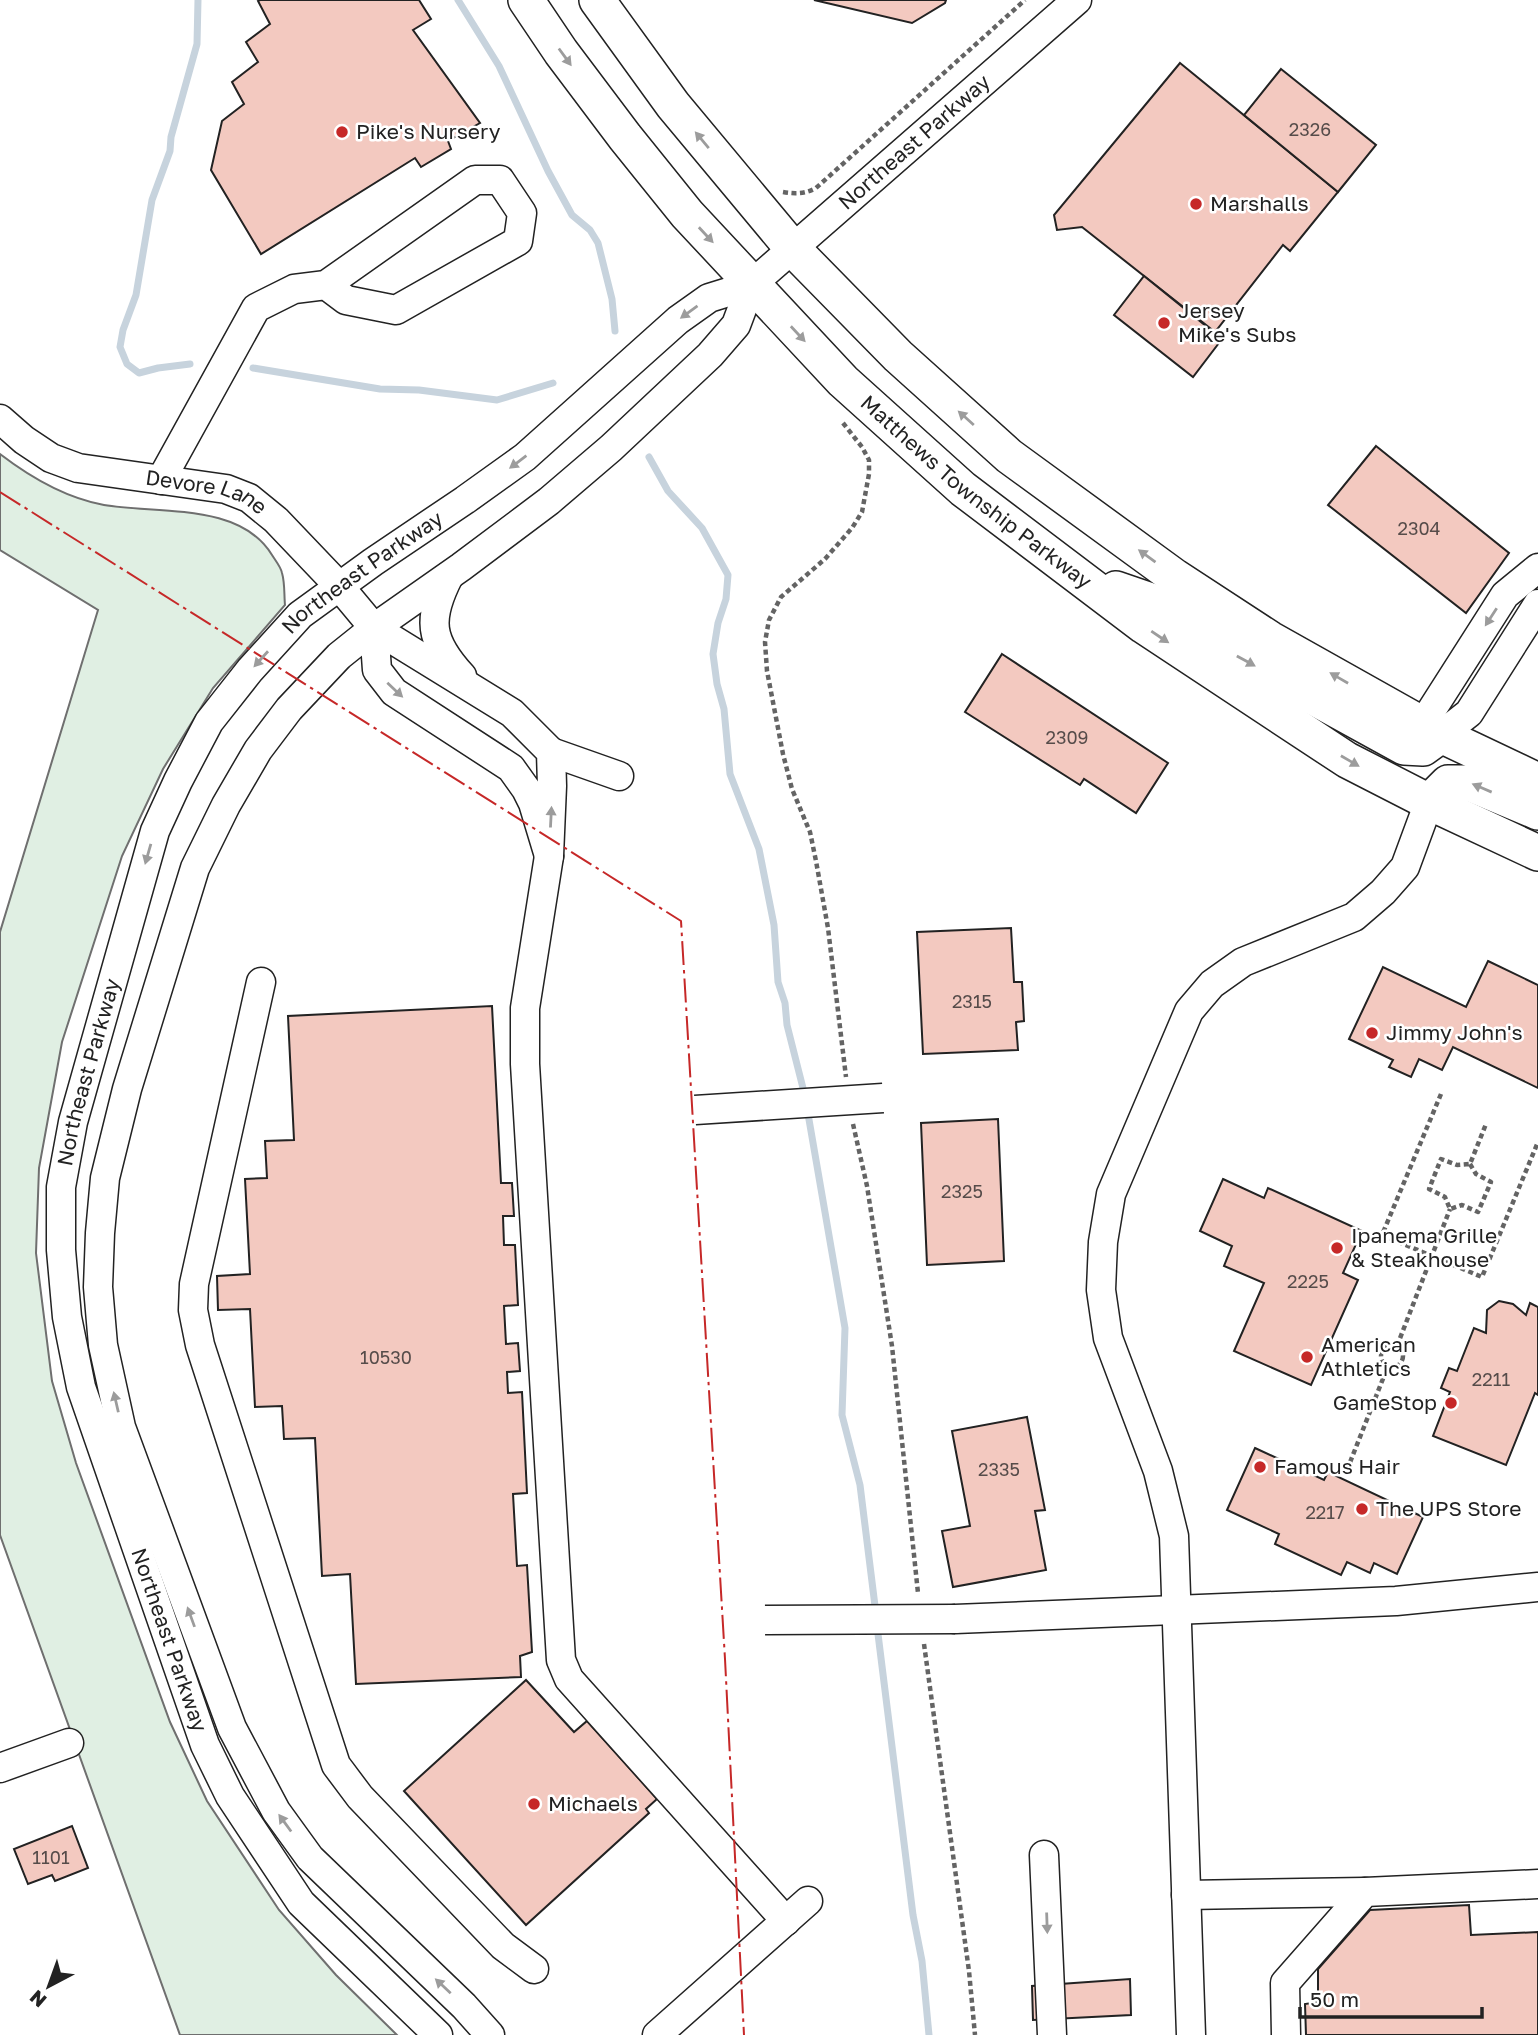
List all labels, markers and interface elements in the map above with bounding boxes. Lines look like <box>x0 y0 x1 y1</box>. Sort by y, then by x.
one-way arrow <box>557 47 572 65</box>
street label: Northeast Parkway <box>833 68 995 215</box>
place label: Pike's Nursery <box>356 118 501 144</box>
house number: 2326 <box>1289 118 1331 140</box>
marker: Pike's Nursery <box>334 124 350 140</box>
one-way arrow <box>695 132 710 150</box>
place label: Marshalls <box>1210 190 1309 216</box>
marker: Marshalls <box>1188 196 1204 212</box>
one-way arrow <box>698 226 714 244</box>
place label: Jersey Mike's Subs <box>1178 297 1296 347</box>
one-way arrow <box>680 305 698 319</box>
marker: Jersey Mike's Subs <box>1156 315 1172 331</box>
one-way arrow <box>790 325 806 343</box>
street label: Matthews Township Parkway <box>856 389 1097 594</box>
one-way arrow <box>958 411 975 426</box>
one-way arrow <box>509 454 527 468</box>
street label: Devore Lane <box>144 464 273 519</box>
street label: Northeast Parkway <box>275 505 448 639</box>
house number: 2304 <box>1397 517 1441 539</box>
one-way arrow <box>1138 549 1156 563</box>
one-way arrow <box>1485 607 1498 626</box>
one-way arrow <box>1150 630 1170 643</box>
one-way arrow <box>253 650 269 667</box>
one-way arrow <box>1237 655 1256 667</box>
one-way arrow <box>1329 672 1348 685</box>
one-way arrow <box>386 681 403 698</box>
house number: 2309 <box>1045 726 1089 748</box>
one-way arrow <box>1341 755 1360 767</box>
one-way arrow <box>1471 782 1492 793</box>
one-way arrow <box>545 806 556 828</box>
one-way arrow <box>143 844 153 865</box>
street label: Northeast Parkway <box>51 975 125 1168</box>
house number: 2315 <box>952 990 992 1012</box>
place label: Jimmy John's <box>1386 1019 1523 1045</box>
marker: Jimmy John's <box>1364 1025 1380 1041</box>
house number: 2325 <box>941 1180 983 1202</box>
place label: Ipanema Grille & Steakhouse <box>1351 1222 1497 1272</box>
marker: Ipanema Grille & Steakhouse <box>1329 1240 1345 1256</box>
house number: 2225 <box>1287 1270 1329 1292</box>
place label: American Athletics <box>1321 1331 1416 1381</box>
house number: 10530 <box>360 1346 412 1368</box>
marker: American Athletics <box>1299 1349 1315 1365</box>
house number: 2211 <box>1472 1368 1510 1390</box>
place label: GameStop <box>1333 1389 1437 1415</box>
one-way arrow <box>110 1391 121 1413</box>
marker: GameStop <box>1443 1395 1459 1411</box>
place label: Famous Hair <box>1274 1453 1400 1479</box>
house number: 2335 <box>978 1458 1020 1480</box>
marker: Famous Hair <box>1252 1459 1268 1475</box>
place label: The UPS Store <box>1376 1495 1521 1521</box>
house number: 2217 <box>1305 1501 1345 1523</box>
marker: The UPS Store <box>1354 1501 1370 1517</box>
street label: Northeast Parkway <box>126 1544 214 1735</box>
one-way arrow <box>185 1606 196 1627</box>
place label: Michaels <box>548 1790 638 1816</box>
marker: Michaels <box>526 1796 542 1812</box>
one-way arrow <box>278 1814 292 1832</box>
house number: 1101 <box>32 1846 70 1868</box>
one-way arrow <box>1042 1912 1053 1934</box>
north arrow <box>14 1951 84 2021</box>
scale bar <box>1300 1976 1482 2020</box>
one-way arrow <box>434 1978 452 1994</box>
text: N <box>25 1986 51 2013</box>
text: 50 m <box>1310 1986 1359 2012</box>

